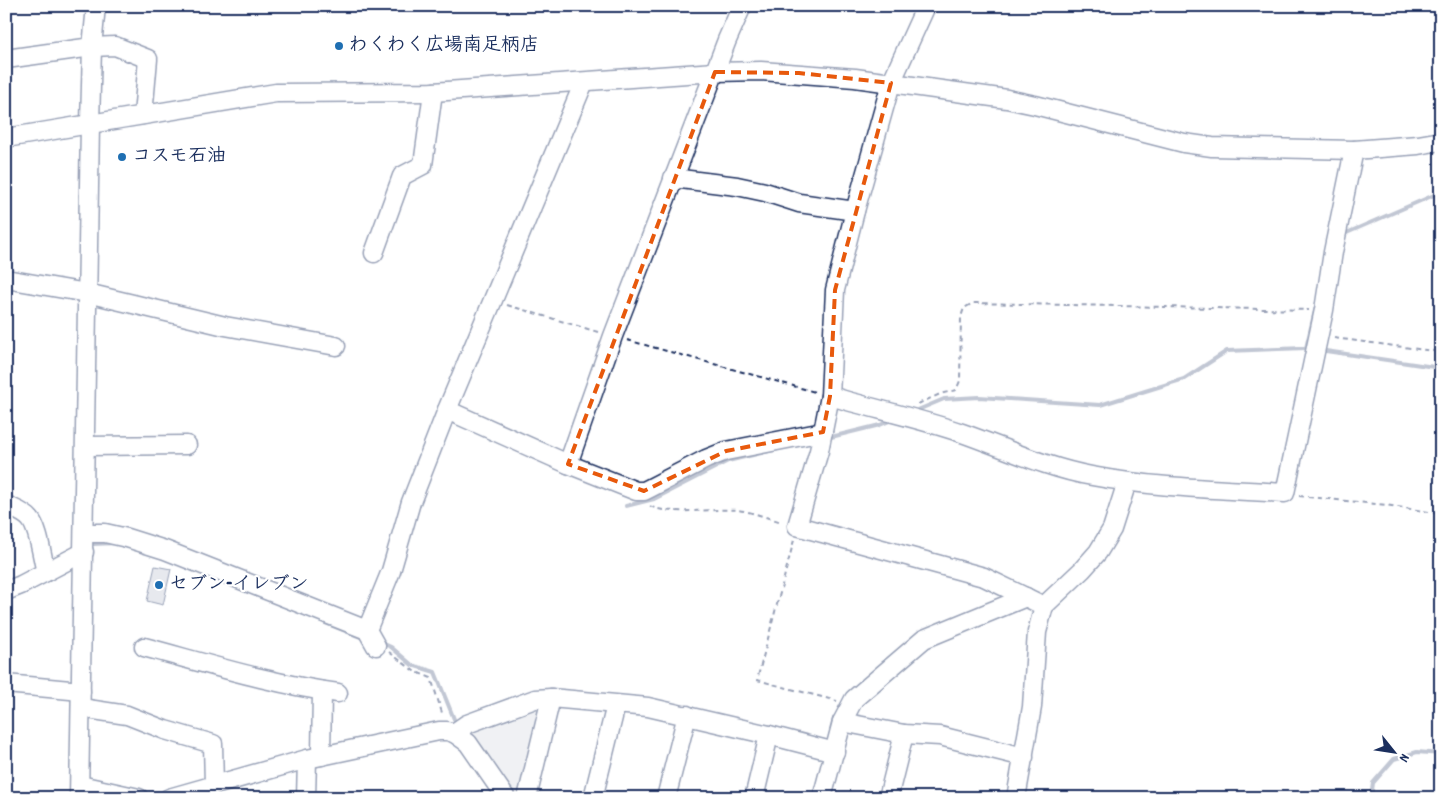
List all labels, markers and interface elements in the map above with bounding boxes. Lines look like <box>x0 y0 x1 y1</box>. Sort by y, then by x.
place label: わくわく広場南足柄店 <box>349 33 539 60</box>
marker: わくわく広場南足柄店 <box>333 40 345 52</box>
place label: コスモ石油 <box>132 144 226 171</box>
marker: コスモ石油 <box>116 151 128 163</box>
place label: セブン-イレブン <box>169 572 309 599</box>
marker: セブン-イレブン <box>153 579 165 591</box>
north arrow <box>1370 726 1420 776</box>
text: N <box>1393 750 1414 766</box>

